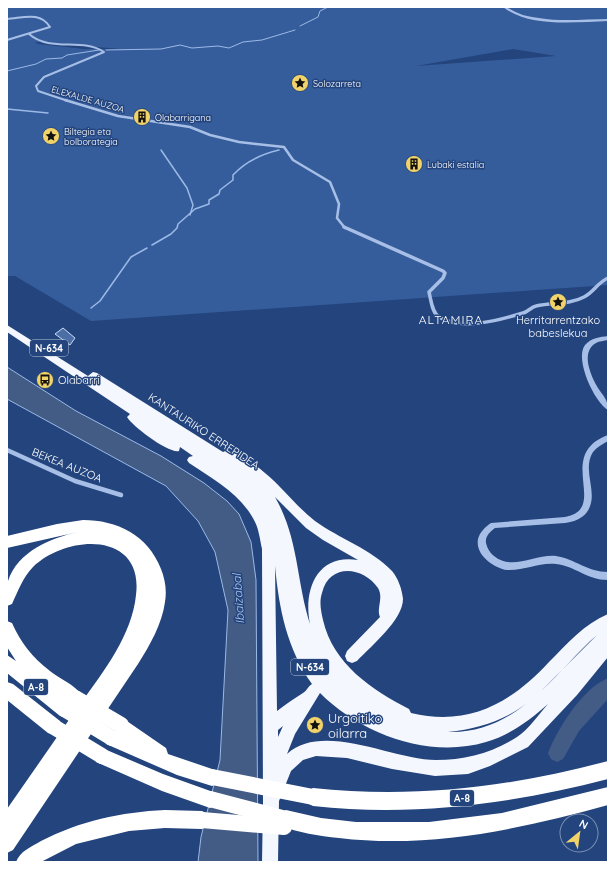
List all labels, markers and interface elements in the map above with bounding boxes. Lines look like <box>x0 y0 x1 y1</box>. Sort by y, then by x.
place icon: Solozarreta <box>290 73 310 93</box>
place label: Solozarreta <box>313 78 361 89</box>
street label: ELEXALDE AUZOA <box>50 83 126 115</box>
building icon: Olabarrigana <box>132 107 152 127</box>
place label: Olabarrigana <box>155 112 211 123</box>
place icon: Biltegia eta bolborategia <box>41 126 61 146</box>
place label: Biltegia eta bolborategia <box>64 126 118 147</box>
building icon: Lubaki estalia <box>404 154 424 174</box>
place label: Lubaki estalia <box>427 159 484 170</box>
place icon: Herritarrentzako babeslekua <box>548 292 568 312</box>
district label: ALTAMIRA <box>419 312 483 327</box>
place label: Herritarrentzako babeslekua <box>516 313 600 340</box>
road number: N-634 <box>30 340 68 356</box>
bus stop icon: Olabarri <box>35 370 55 390</box>
place label: Olabarri <box>58 373 100 387</box>
street label: KANTAURIKO ERREPIDEA <box>146 390 262 472</box>
street label: BEKEA AUZOA <box>30 445 104 485</box>
water label: Ibaizabal <box>229 572 247 625</box>
road number: N-634 <box>291 659 329 675</box>
road number: A-8 <box>24 679 48 695</box>
place label: Urgoitiko oilarra <box>328 710 382 741</box>
place icon: Urgoitiko oilarra <box>305 715 325 735</box>
road number: A-8 <box>450 790 474 806</box>
north arrow <box>559 813 599 853</box>
text: N <box>577 816 591 832</box>

